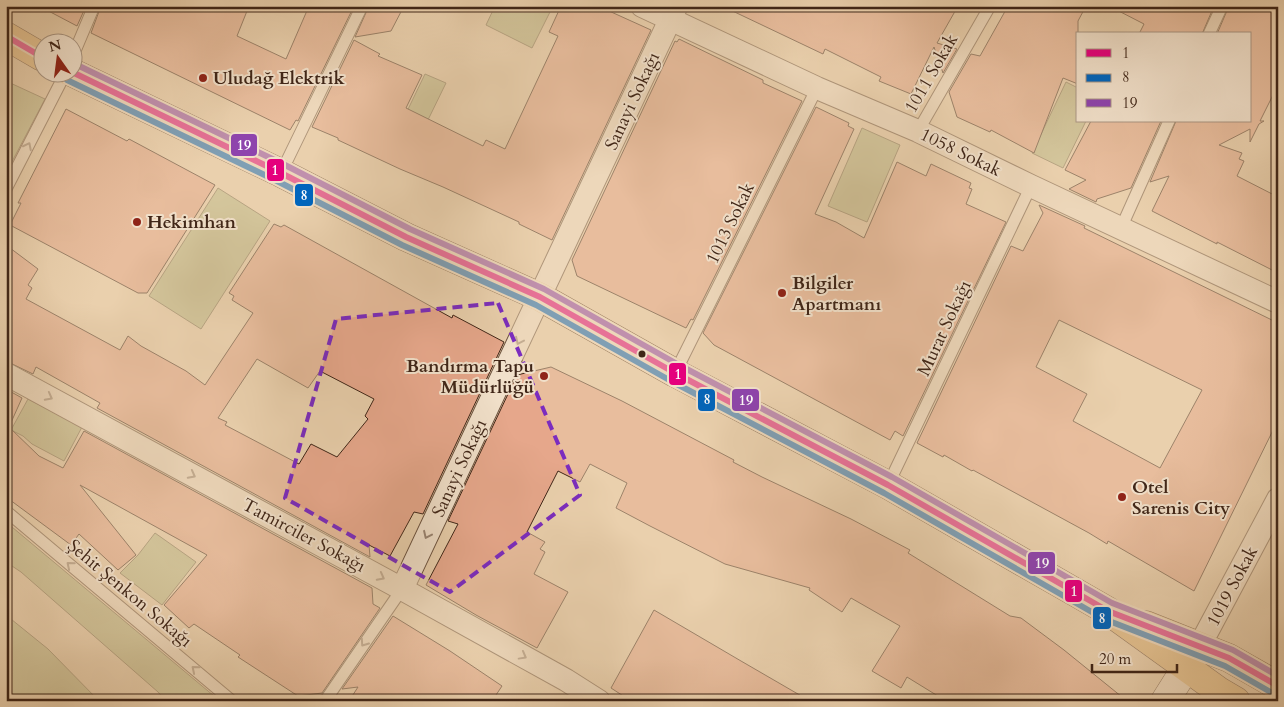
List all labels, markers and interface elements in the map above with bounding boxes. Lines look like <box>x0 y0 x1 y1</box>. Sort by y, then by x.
street label: 1011 Sokak <box>899 29 964 117</box>
north arrow <box>32 32 82 82</box>
legend <box>1076 32 1252 122</box>
text: N <box>47 35 63 57</box>
text: 1 <box>1122 43 1130 63</box>
street label: Sanayi Sokağı <box>599 48 666 154</box>
place label: Uludağ Elektrik <box>213 66 345 91</box>
text: 8 <box>1122 67 1130 87</box>
marker: Uludağ Elektrik <box>197 72 209 84</box>
text: 19 <box>1122 93 1138 113</box>
street label: 1058 Sokak <box>916 122 1006 183</box>
line badge: 19 <box>230 133 258 157</box>
text: 19 <box>237 136 251 155</box>
one-way arrow <box>22 142 32 151</box>
line badge: 1 <box>266 158 285 182</box>
text: 1 <box>271 161 279 180</box>
street label: 1013 Sokak <box>700 178 761 268</box>
line badge: 8 <box>294 183 314 207</box>
text: 8 <box>300 186 308 205</box>
place label: Hekimhan <box>147 210 236 235</box>
marker: Hekimhan <box>131 216 143 228</box>
place label: Bilgiler Apartmanı <box>792 271 881 317</box>
street label: Murat Sokağı <box>911 276 978 380</box>
marker: Bilgiler Apartmanı <box>776 287 788 299</box>
one-way arrow <box>515 336 526 345</box>
unlabelled marker <box>637 349 647 359</box>
place label: Bandırma Tapu Müdürlüğü <box>406 354 534 400</box>
line badge: 1 <box>668 362 687 386</box>
text: 1 <box>674 365 682 384</box>
marker: Bandırma Tapu Müdürlüğü <box>538 370 550 382</box>
line badge: 8 <box>697 388 716 412</box>
line badge: 19 <box>731 388 760 412</box>
text: 8 <box>703 390 711 409</box>
one-way arrow <box>44 391 53 401</box>
text: 19 <box>739 391 753 410</box>
street label: Sanayi Sokağı <box>426 415 493 521</box>
one-way arrow <box>187 468 196 478</box>
place label: Otel Sarenis City <box>1132 475 1231 521</box>
marker: Otel Sarenis City <box>1116 491 1128 503</box>
street label: Tamirciler Sokağı <box>238 492 370 579</box>
one-way arrow <box>423 530 433 539</box>
street label: Şehit Şenkon Sokağı <box>62 534 197 653</box>
street label: 1019 Sokak <box>1201 541 1264 631</box>
line badge: 19 <box>1027 551 1056 575</box>
text: 19 <box>1035 554 1049 573</box>
one-way arrow <box>67 562 76 571</box>
one-way arrow <box>376 571 385 581</box>
line badge: 1 <box>1064 579 1083 603</box>
text: 1 <box>1070 582 1078 601</box>
line badge: 8 <box>1092 606 1112 630</box>
text: 8 <box>1098 609 1106 628</box>
one-way arrow <box>361 637 370 647</box>
scale bar <box>1092 642 1176 674</box>
text: 20 m <box>1099 649 1131 669</box>
one-way arrow <box>518 650 527 660</box>
one-way arrow <box>192 667 201 675</box>

